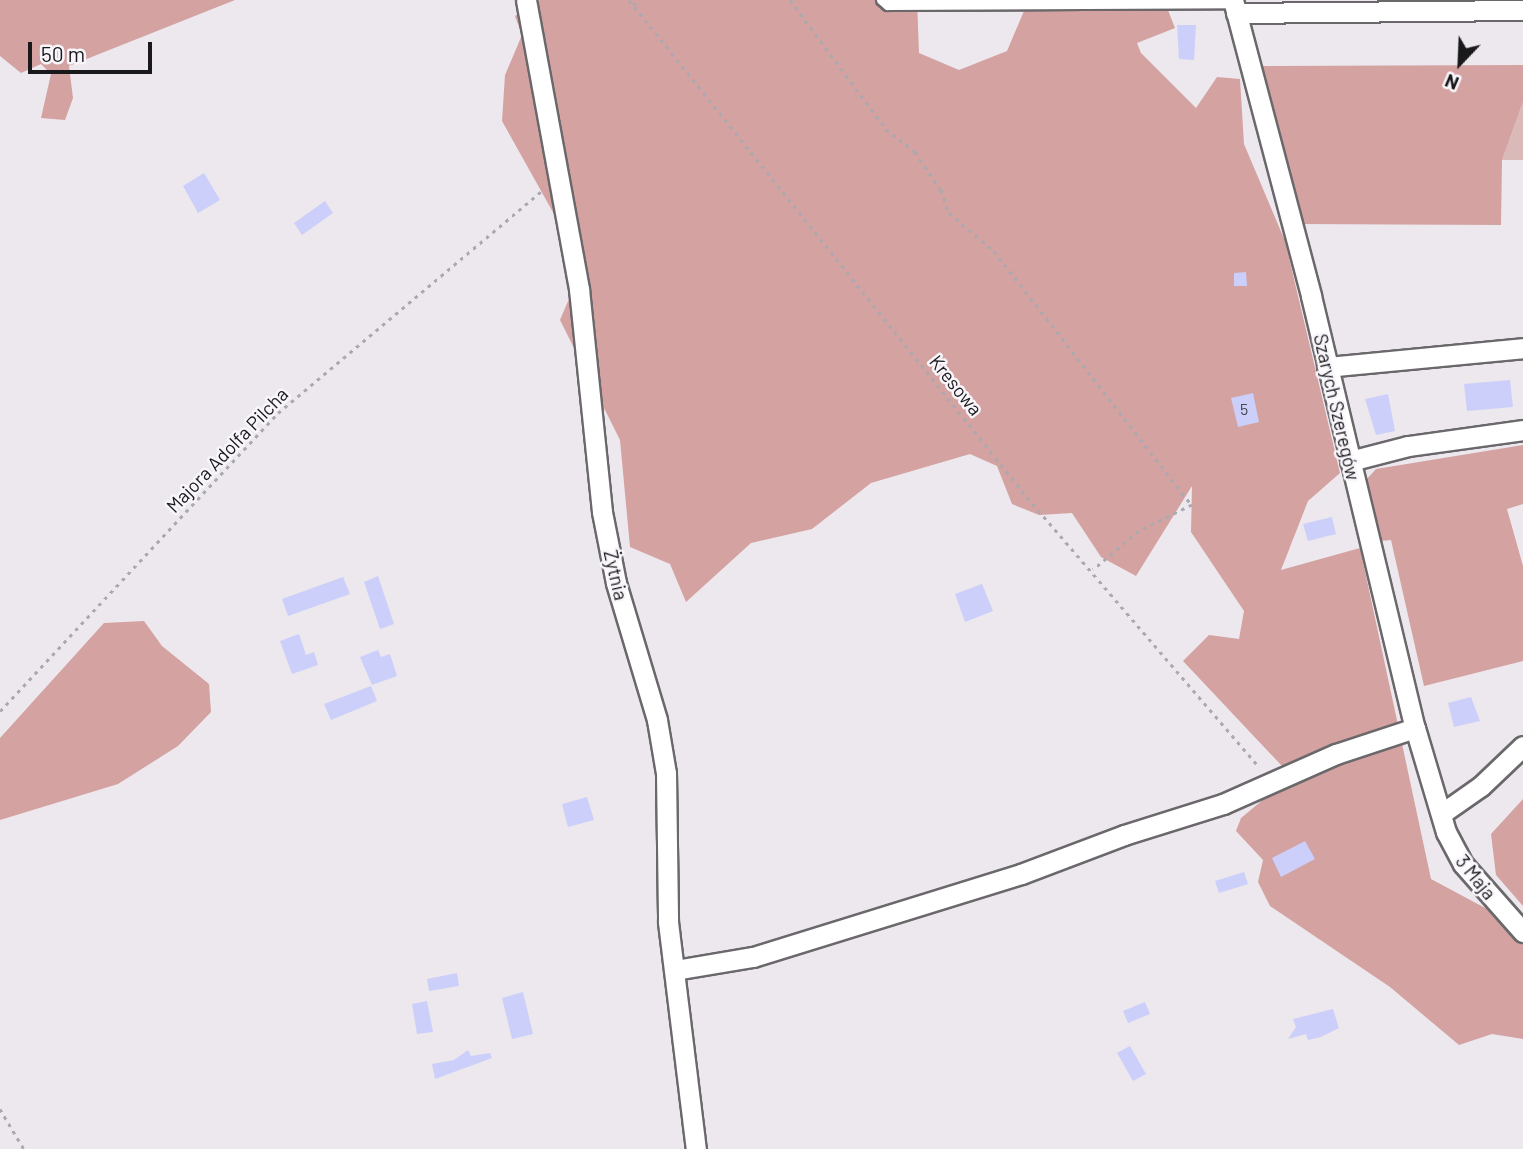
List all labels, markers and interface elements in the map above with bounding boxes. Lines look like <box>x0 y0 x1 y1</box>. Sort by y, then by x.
scale bar <box>32 28 156 72</box>
north arrow <box>1425 28 1495 98</box>
text: 50 m <box>41 41 85 66</box>
text: N <box>1441 70 1462 96</box>
street label: Szarych Szeregów <box>1309 332 1365 482</box>
street label: Kresowa <box>925 350 987 420</box>
street label: Majora Adolfa Pilcha <box>161 383 293 517</box>
house number: 5 <box>1240 399 1248 419</box>
street label: Żytnia <box>599 548 633 602</box>
street label: 3 Maja <box>1451 850 1501 904</box>

